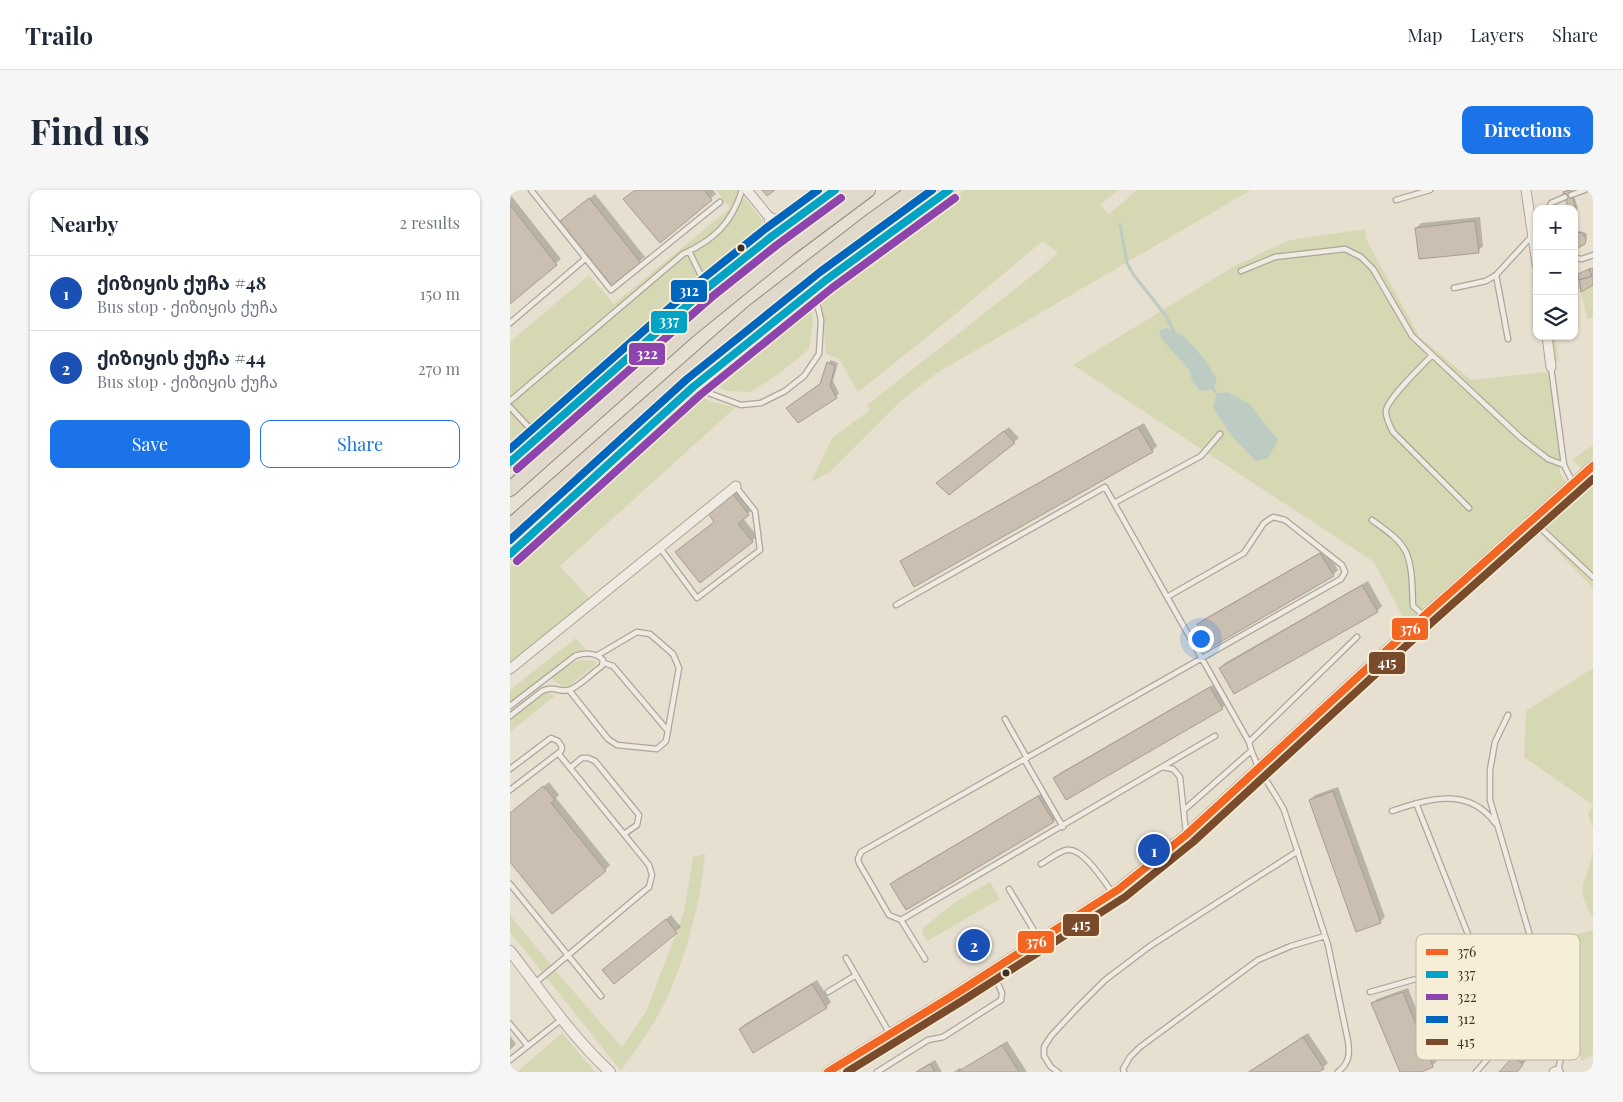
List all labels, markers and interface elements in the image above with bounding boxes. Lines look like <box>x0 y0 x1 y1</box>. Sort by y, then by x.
text: Trailo <box>25 19 93 51</box>
text: Map <box>1407 23 1442 47</box>
text: Layers <box>1470 23 1524 47</box>
text: Share <box>1552 23 1598 47</box>
button: Directions <box>1462 106 1593 154</box>
text: Find us <box>30 107 150 154</box>
map controls <box>1533 205 1578 340</box>
button: + <box>1533 205 1578 250</box>
text: Nearby <box>50 209 119 237</box>
text: 2 results <box>400 212 460 233</box>
unlabelled marker <box>736 243 746 253</box>
button: − <box>1533 250 1578 295</box>
text: ქიზიყის ქუჩა #48 <box>97 269 266 295</box>
line badge: 312 <box>670 279 708 303</box>
text: 312 <box>679 281 699 300</box>
text: 1 <box>63 283 69 304</box>
text: 150 m <box>420 283 460 304</box>
button: layers <box>1533 295 1578 340</box>
text: Bus stop · ქიზიყის ქუჩა <box>97 296 278 317</box>
line badge: 337 <box>650 310 688 334</box>
text: 337 <box>659 311 680 330</box>
line badge: 322 <box>628 342 666 366</box>
text: ქიზიყის ქუჩა #44 <box>97 344 266 370</box>
text: 322 <box>636 344 658 363</box>
text: 2 <box>62 358 70 379</box>
text: 270 m <box>418 358 460 379</box>
text: Bus stop · ქიზიყის ქუჩა <box>97 371 278 392</box>
button: Save <box>50 420 250 468</box>
button: Share <box>260 420 460 468</box>
line badge: 376 <box>1391 617 1429 641</box>
text: 376 <box>1399 619 1421 638</box>
your location <box>1188 626 1214 652</box>
line badge: 415 <box>1368 651 1406 675</box>
text: 415 <box>1377 653 1397 672</box>
pin: 1 <box>1138 831 1170 869</box>
line badge: 415 <box>1062 913 1100 937</box>
text: 415 <box>1071 915 1091 934</box>
pin: 2 <box>958 926 990 964</box>
line badge: 376 <box>1017 930 1055 954</box>
text: 376 <box>1025 932 1047 951</box>
legend <box>1416 934 1580 1060</box>
text: 376 <box>1457 942 1476 961</box>
text: 337 <box>1457 964 1476 983</box>
unlabelled marker <box>1001 968 1011 978</box>
text: 322 <box>1457 987 1477 1006</box>
text: 312 <box>1457 1009 1475 1028</box>
text: 415 <box>1457 1032 1475 1051</box>

